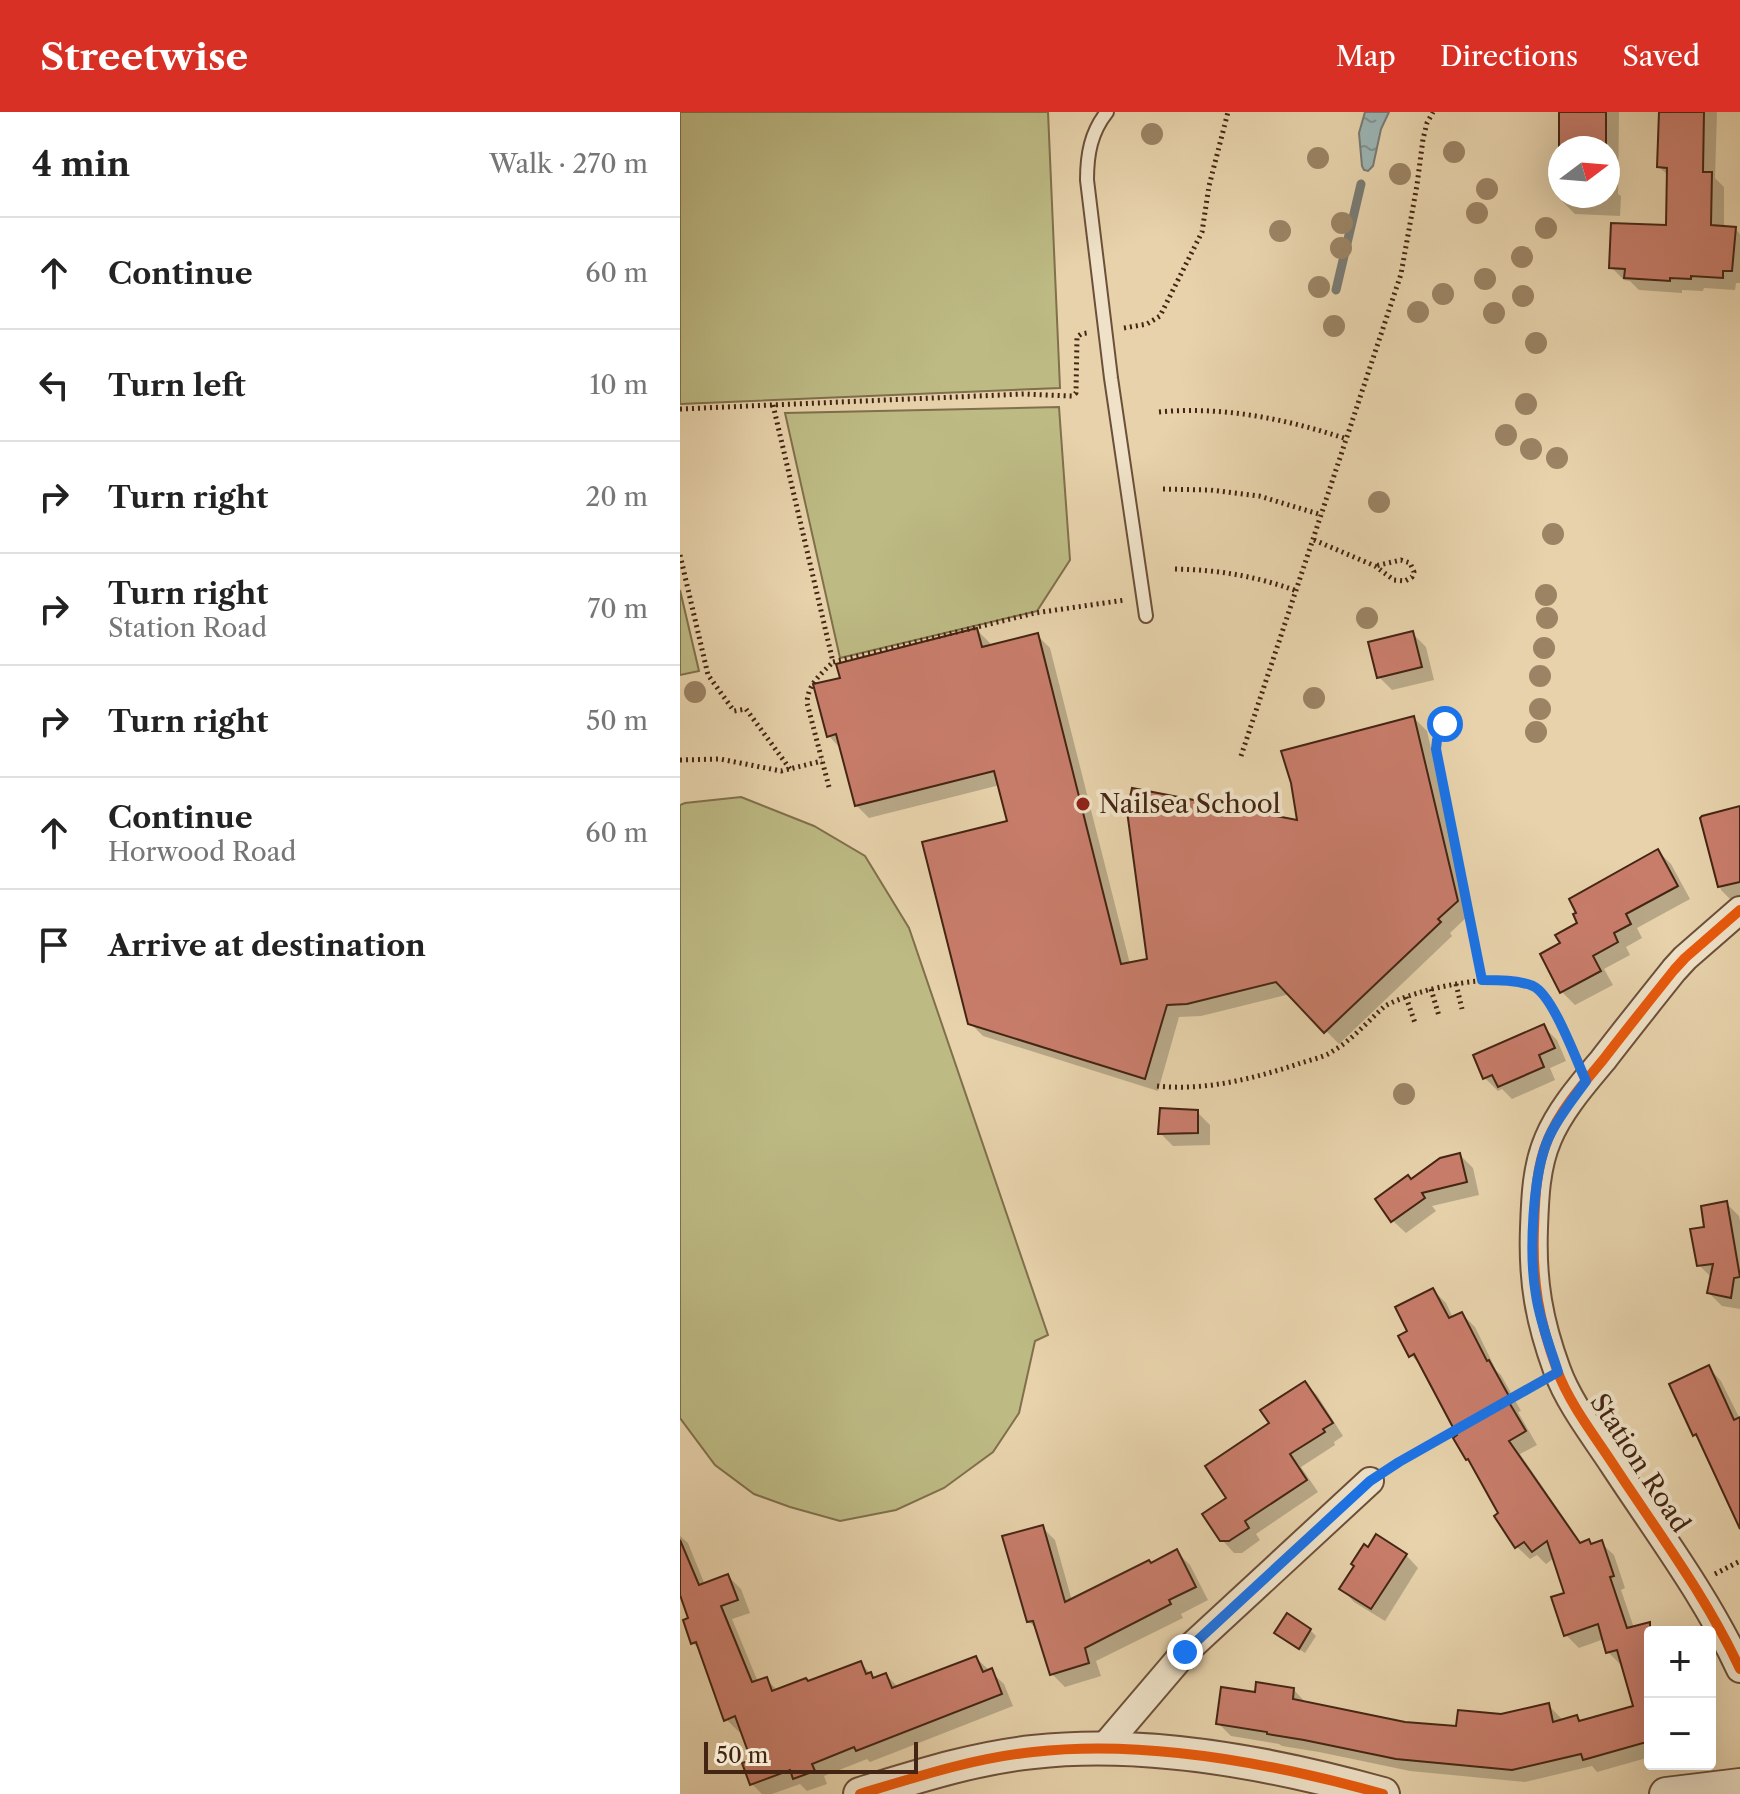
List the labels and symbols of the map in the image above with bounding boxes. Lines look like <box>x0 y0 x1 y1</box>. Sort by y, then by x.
north arrow <box>1548 136 1620 208</box>
route start <box>1427 706 1463 742</box>
place label: Nailsea School <box>1099 788 1281 820</box>
marker: Nailsea School <box>1074 795 1092 813</box>
street label: Station Road <box>1583 1388 1697 1539</box>
route end <box>1167 1634 1203 1670</box>
scale bar <box>704 1738 918 1774</box>

